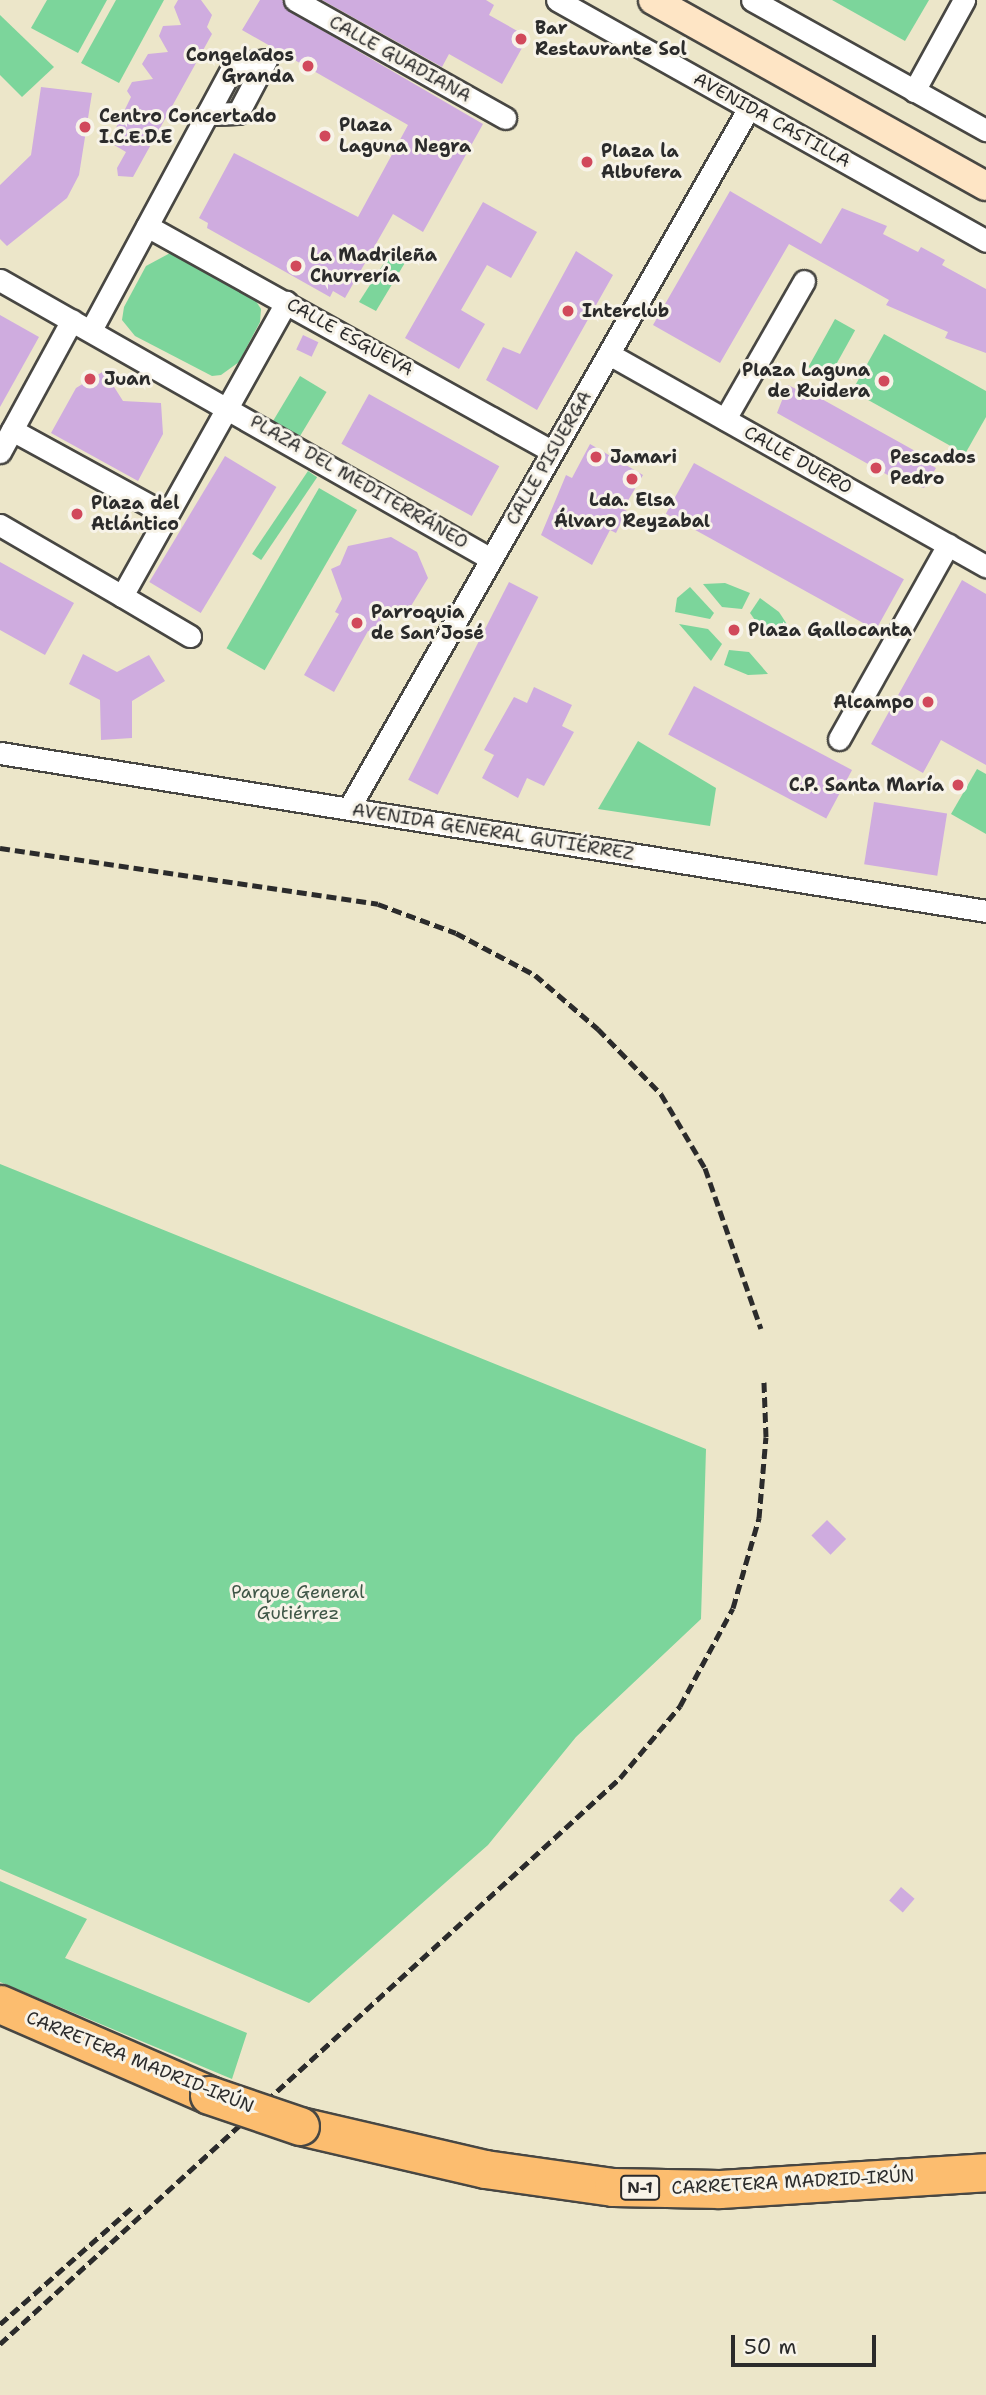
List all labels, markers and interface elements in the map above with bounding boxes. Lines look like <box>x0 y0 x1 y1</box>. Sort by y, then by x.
street label: CALLE GUADIANA <box>325 11 475 107</box>
place label: Bar Restaurante Sol <box>535 18 687 60</box>
marker: Bar Restaurante Sol <box>513 31 529 47</box>
place label: Congelados Granda <box>186 45 294 88</box>
marker: Congelados Granda <box>300 58 316 74</box>
street label: AVENIDA CASTILLA <box>690 68 854 172</box>
place label: Centro Concertado I.C.E.D.E <box>99 106 276 148</box>
place label: Plaza Laguna Negra <box>339 115 471 158</box>
marker: Centro Concertado I.C.E.D.E <box>77 119 93 135</box>
marker: Plaza Laguna Negra <box>317 128 333 144</box>
place label: Plaza la Albufera <box>601 141 682 184</box>
marker: Plaza la Albufera <box>579 154 595 170</box>
place label: La Madrileña Churrería <box>310 245 437 288</box>
marker: La Madrileña Churrería <box>288 258 304 274</box>
street label: CALLE ESGUEVA <box>283 293 417 381</box>
place label: Interclub <box>582 300 669 322</box>
marker: Interclub <box>560 303 576 319</box>
place label: Plaza Laguna de Ruidera <box>742 360 870 402</box>
place label: Juan <box>104 368 151 390</box>
marker: Juan <box>82 371 98 387</box>
marker: Plaza Laguna de Ruidera <box>876 373 892 389</box>
street label: CALLE PISUERGA <box>502 387 596 529</box>
street label: PLAZA DEL MEDITERRÁNEO <box>246 411 472 553</box>
street label: CALLE DUERO <box>740 421 856 499</box>
place label: Jamari <box>610 446 677 468</box>
place label: Pescados Pedro <box>890 447 976 490</box>
marker: Jamari <box>588 449 604 465</box>
marker: Pescados Pedro <box>868 460 884 476</box>
marker: Lda. Elsa Álvaro Reyzabal <box>624 471 640 487</box>
place label: Lda. Elsa Álvaro Reyzabal <box>554 490 710 532</box>
place label: Plaza del Atlántico <box>91 493 179 536</box>
marker: Plaza del Atlántico <box>69 506 85 522</box>
place label: Parroquia de San José <box>371 602 484 644</box>
marker: Parroquia de San José <box>349 615 365 631</box>
place label: Plaza Gallocanta <box>748 619 912 641</box>
marker: Plaza Gallocanta <box>726 622 742 638</box>
place label: Alcampo <box>833 691 914 713</box>
marker: Alcampo <box>920 694 936 710</box>
place label: C.P. Santa María <box>789 774 944 796</box>
marker: C.P. Santa María <box>950 777 966 793</box>
street label: AVENIDA GENERAL GUTIÉRREZ <box>351 799 635 865</box>
park label: Parque General Gutiérrez <box>231 1582 365 1624</box>
street label: CARRETERA MADRID-IRÚN <box>23 2006 257 2118</box>
street label: CARRETERA MADRID-IRÚN <box>671 2165 915 2199</box>
road number: N-1 <box>619 2176 661 2200</box>
scale bar <box>734 2322 879 2366</box>
text: 50 m <box>744 2333 797 2361</box>

